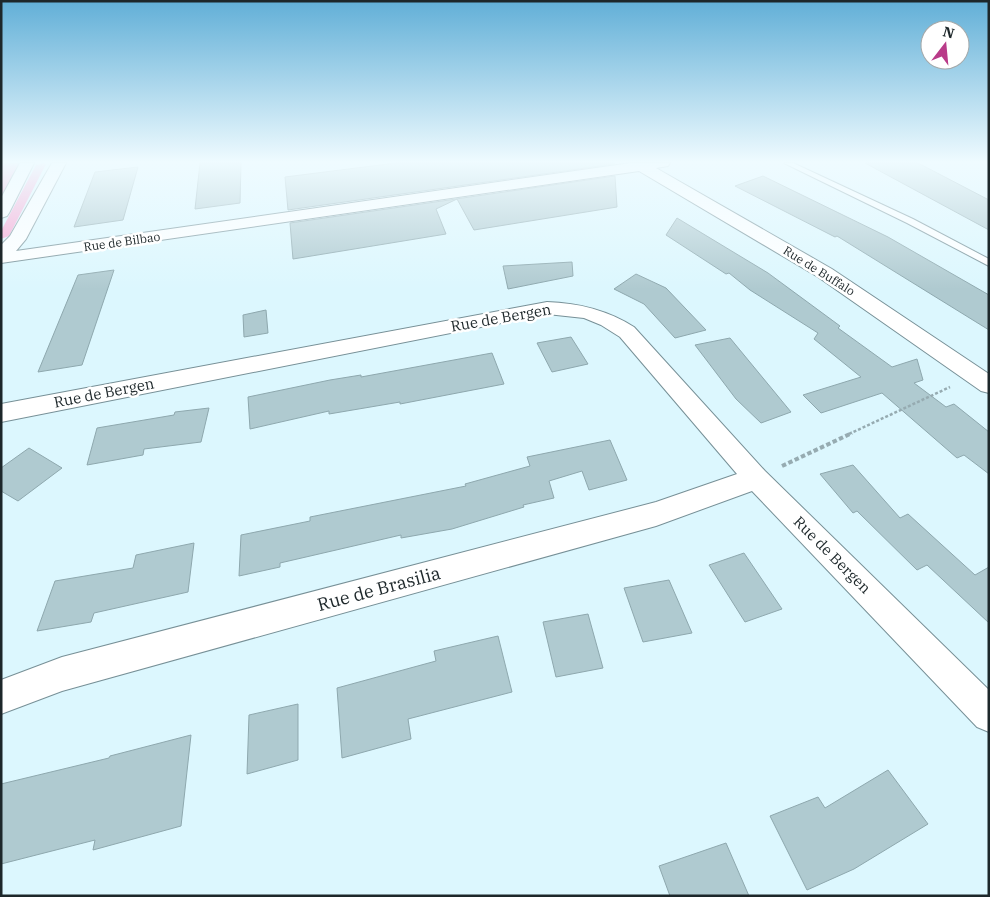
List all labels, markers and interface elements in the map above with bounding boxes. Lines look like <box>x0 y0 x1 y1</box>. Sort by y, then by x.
north arrow <box>920 20 970 70</box>
text: N <box>941 22 956 43</box>
street label: Rue de Bilbao <box>83 229 161 254</box>
street label: Rue de Buffalo <box>781 243 858 299</box>
street label: Rue de Bergen <box>449 299 553 336</box>
street label: Rue de Bergen <box>52 373 156 412</box>
street label: Rue de Bergen <box>790 512 875 598</box>
street label: Rue de Brasilia <box>315 561 443 616</box>

